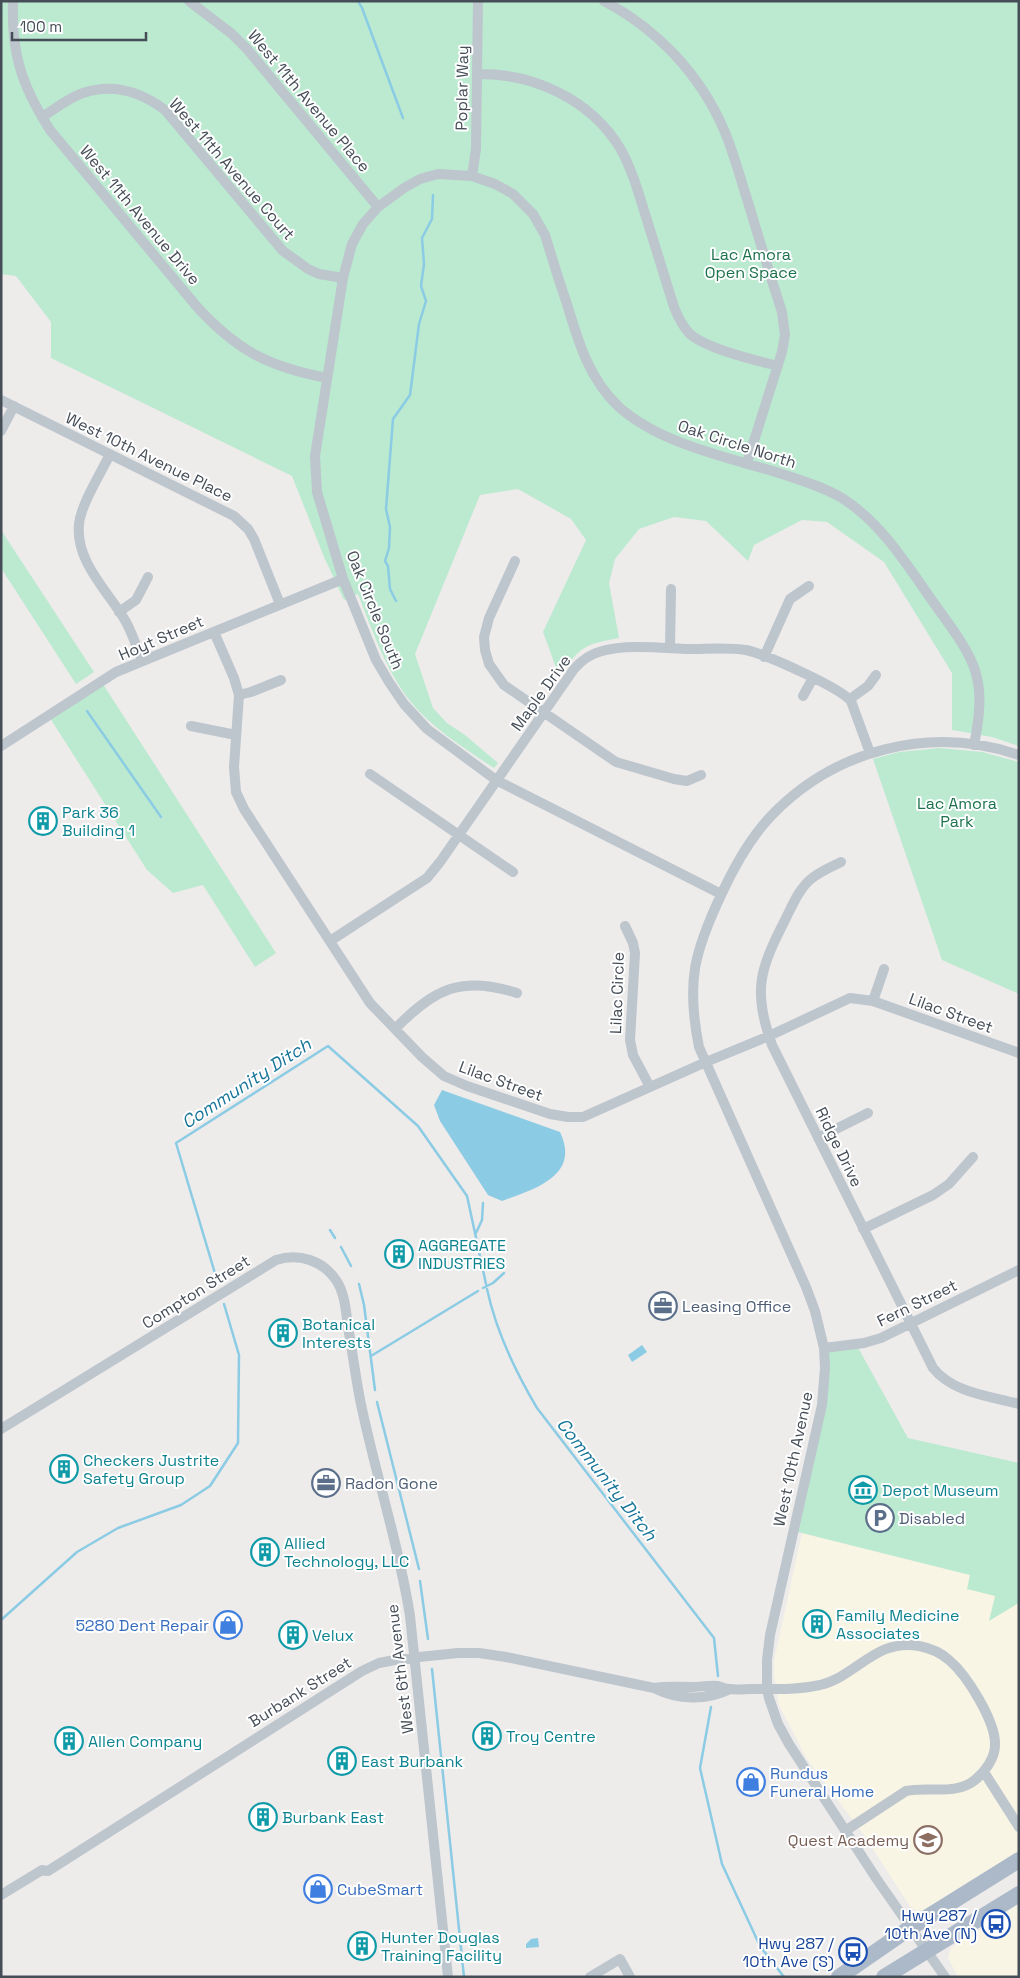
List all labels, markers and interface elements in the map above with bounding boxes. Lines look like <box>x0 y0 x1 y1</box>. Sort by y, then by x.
scale bar <box>12 10 146 42</box>
text: 100 m <box>20 17 62 36</box>
street label: West 11th Avenue Place <box>243 25 375 177</box>
street label: Poplar Way <box>451 45 473 131</box>
street label: West 11th Avenue Court <box>165 94 299 244</box>
street label: West 11th Avenue Drive <box>75 141 205 289</box>
park label: Lac Amora Open Space <box>705 244 797 283</box>
street label: West 10th Avenue Place <box>62 407 236 507</box>
street label: Oak Circle North <box>675 415 799 473</box>
street label: Oak Circle South <box>342 548 408 672</box>
street label: Hoyt Street <box>115 611 207 665</box>
street label: Maple Drive <box>506 651 576 735</box>
park label: Lac Amora Park <box>917 793 997 832</box>
place label: Park 36 Building 1 <box>62 802 135 841</box>
building icon: Park 36 Building 1 <box>28 806 58 836</box>
street label: Lilac Circle <box>605 952 629 1034</box>
street label: Lilac Street <box>906 988 996 1038</box>
water label: Community Ditch <box>177 1032 316 1133</box>
street label: Lilac Street <box>456 1056 546 1106</box>
street label: Ridge Drive <box>811 1104 867 1190</box>
place label: AGGREGATE INDUSTRIES <box>418 1235 506 1274</box>
building icon: AGGREGATE INDUSTRIES <box>384 1239 414 1269</box>
street label: Compton Street <box>138 1250 254 1334</box>
street label: Fern Street <box>873 1275 961 1331</box>
office icon: Leasing Office <box>648 1291 678 1321</box>
place label: Leasing Office <box>682 1296 791 1317</box>
place label: Botanical Interests <box>302 1314 375 1353</box>
building icon: Botanical Interests <box>268 1318 298 1348</box>
street label: West 10th Avenue <box>768 1390 818 1528</box>
water label: Community Ditch <box>552 1413 663 1546</box>
place label: Checkers Justrite Safety Group <box>83 1450 219 1489</box>
building icon: Checkers Justrite Safety Group <box>49 1454 79 1484</box>
office icon: Radon Gone <box>311 1468 341 1498</box>
place label: Radon Gone <box>345 1473 438 1494</box>
museum icon: Depot Museum <box>848 1475 878 1505</box>
place label: Depot Museum <box>882 1480 999 1501</box>
parking icon: Disabled <box>865 1503 895 1533</box>
place label: Disabled <box>899 1508 965 1529</box>
place label: Allied Technology, LLC <box>284 1533 409 1572</box>
building icon: Allied Technology, LLC <box>250 1537 280 1567</box>
street label: West 6th Avenue <box>382 1603 418 1735</box>
place label: Family Medicine Associates <box>836 1605 960 1644</box>
building icon: Family Medicine Associates <box>802 1609 832 1639</box>
shop icon: 5280 Dent Repair <box>213 1610 243 1640</box>
place label: 5280 Dent Repair <box>75 1615 209 1636</box>
building icon: Velux <box>278 1620 308 1650</box>
place label: Velux <box>312 1625 354 1646</box>
street label: Burbank Street <box>245 1652 355 1732</box>
building icon: Troy Centre <box>472 1721 502 1751</box>
building icon: Allen Company <box>54 1726 84 1756</box>
place label: Troy Centre <box>506 1726 596 1747</box>
place label: Allen Company <box>88 1731 202 1752</box>
building icon: East Burbank <box>327 1746 357 1776</box>
place label: East Burbank <box>361 1751 464 1772</box>
place label: Rundus Funeral Home <box>770 1763 874 1802</box>
shop icon: Rundus Funeral Home <box>736 1767 766 1797</box>
building icon: Burbank East <box>248 1802 278 1832</box>
place label: Burbank East <box>282 1807 384 1828</box>
school or university icon: Quest Academy <box>913 1825 943 1855</box>
place label: Quest Academy <box>788 1830 909 1851</box>
shop icon: CubeSmart <box>303 1874 333 1904</box>
place label: CubeSmart <box>337 1879 423 1900</box>
place label: Hwy 287 / 10th Ave (N) <box>885 1905 977 1944</box>
bus stop icon: Hwy 287 / 10th Ave (N) <box>981 1909 1011 1939</box>
place label: Hunter Douglas Training Facility <box>381 1927 502 1966</box>
building icon: Hunter Douglas Training Facility <box>347 1931 377 1961</box>
place label: Hwy 287 / 10th Ave (S) <box>743 1933 834 1972</box>
bus stop icon: Hwy 287 / 10th Ave (S) <box>838 1937 868 1967</box>

